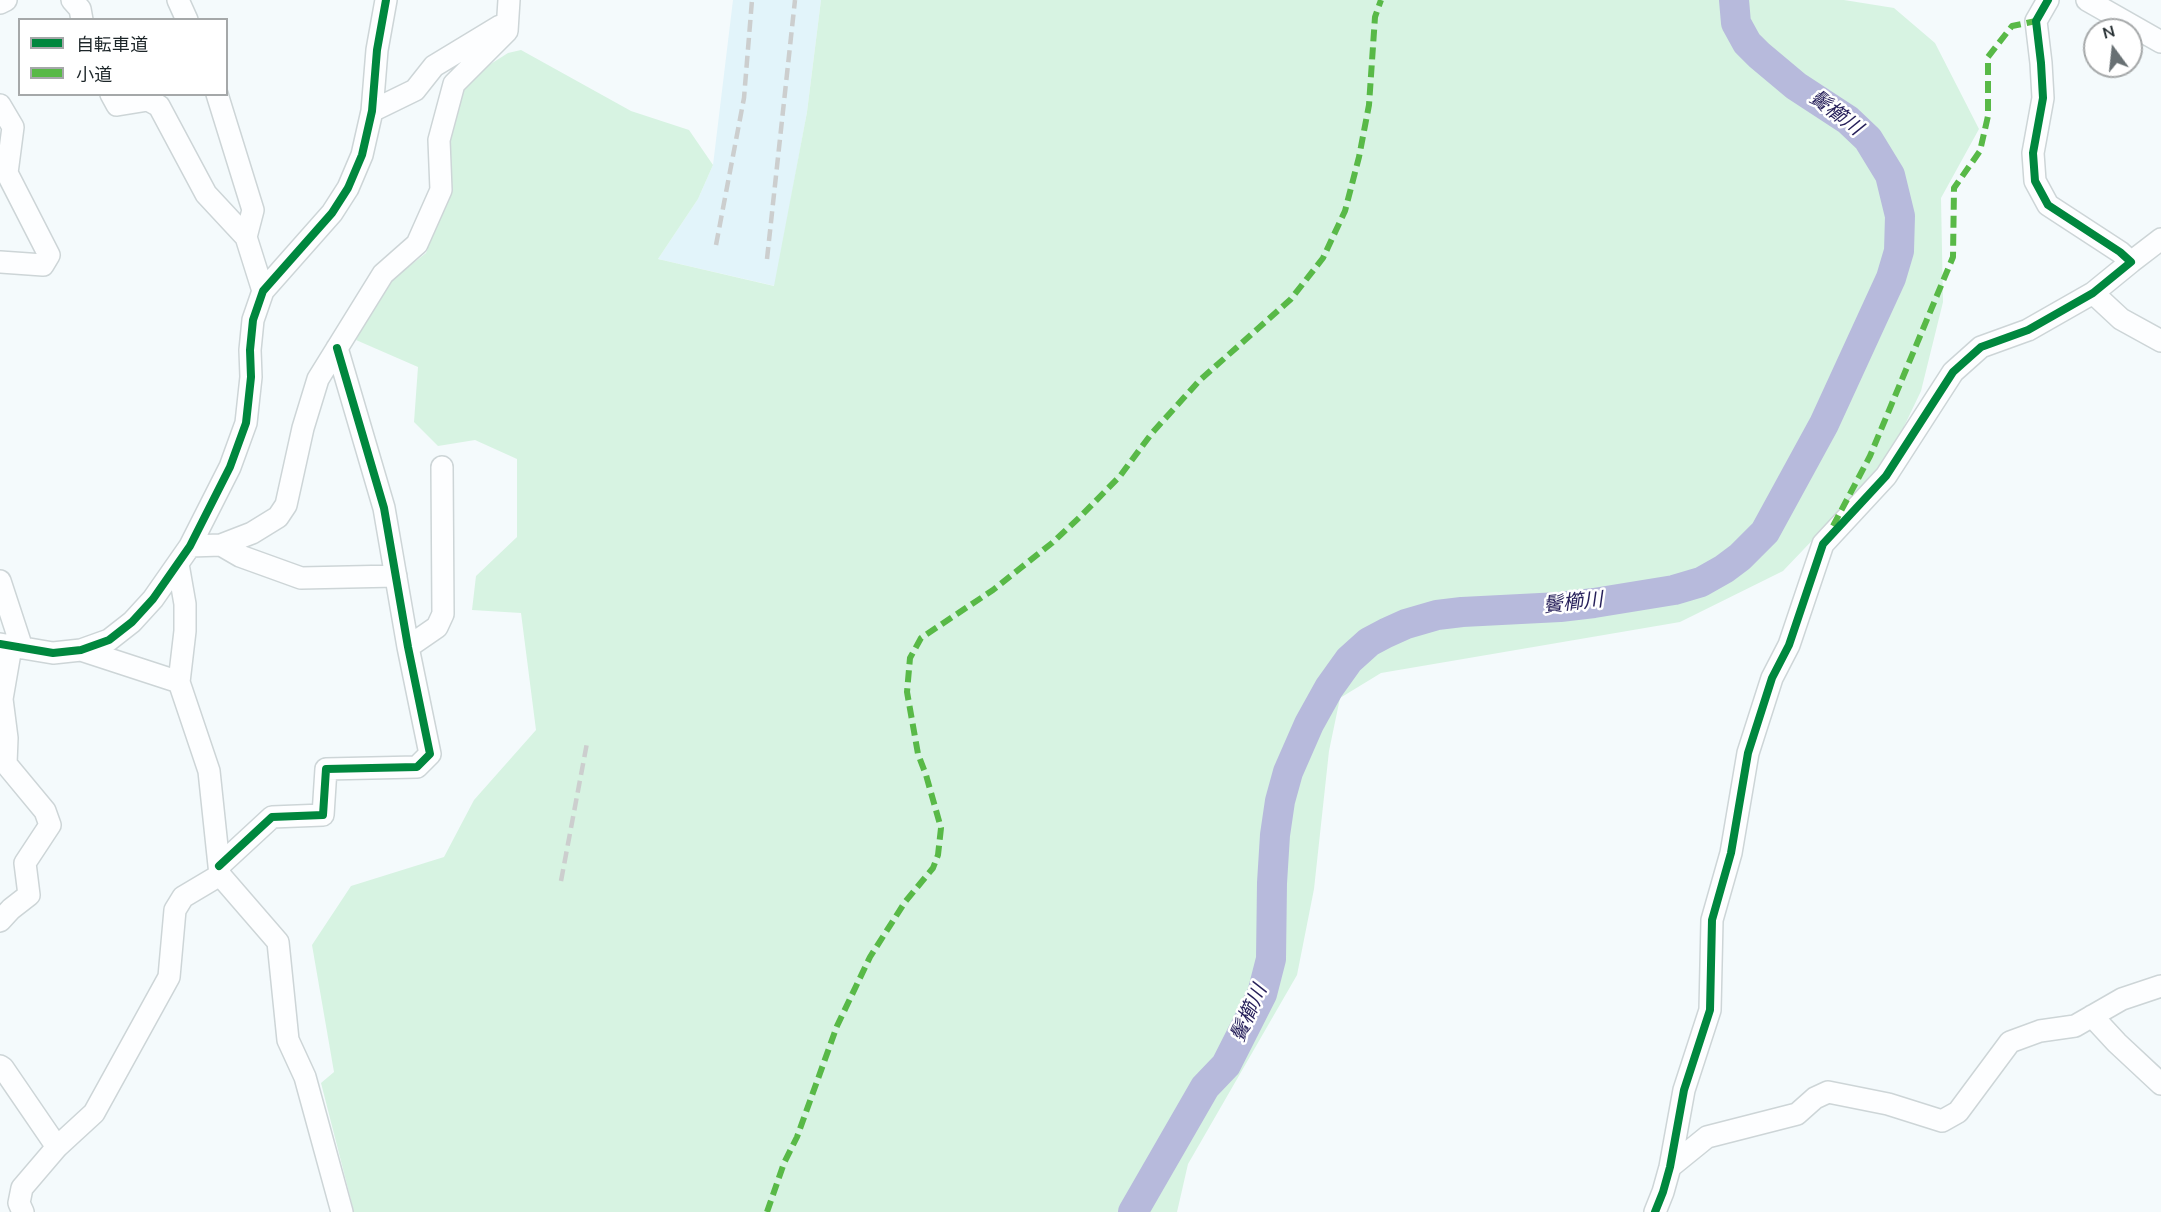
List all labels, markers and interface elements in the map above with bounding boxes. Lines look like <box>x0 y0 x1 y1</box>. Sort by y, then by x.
legend <box>18 18 228 96</box>
north arrow <box>2083 18 2143 78</box>
text: N <box>2100 20 2117 45</box>
text: 自転車道 <box>76 33 148 57</box>
text: 小道 <box>76 63 112 87</box>
water label: 鬢櫛川 <box>1804 86 1866 142</box>
water label: 鬢櫛川 <box>1542 589 1604 619</box>
water label: 鬢櫛川 <box>1227 982 1273 1046</box>

